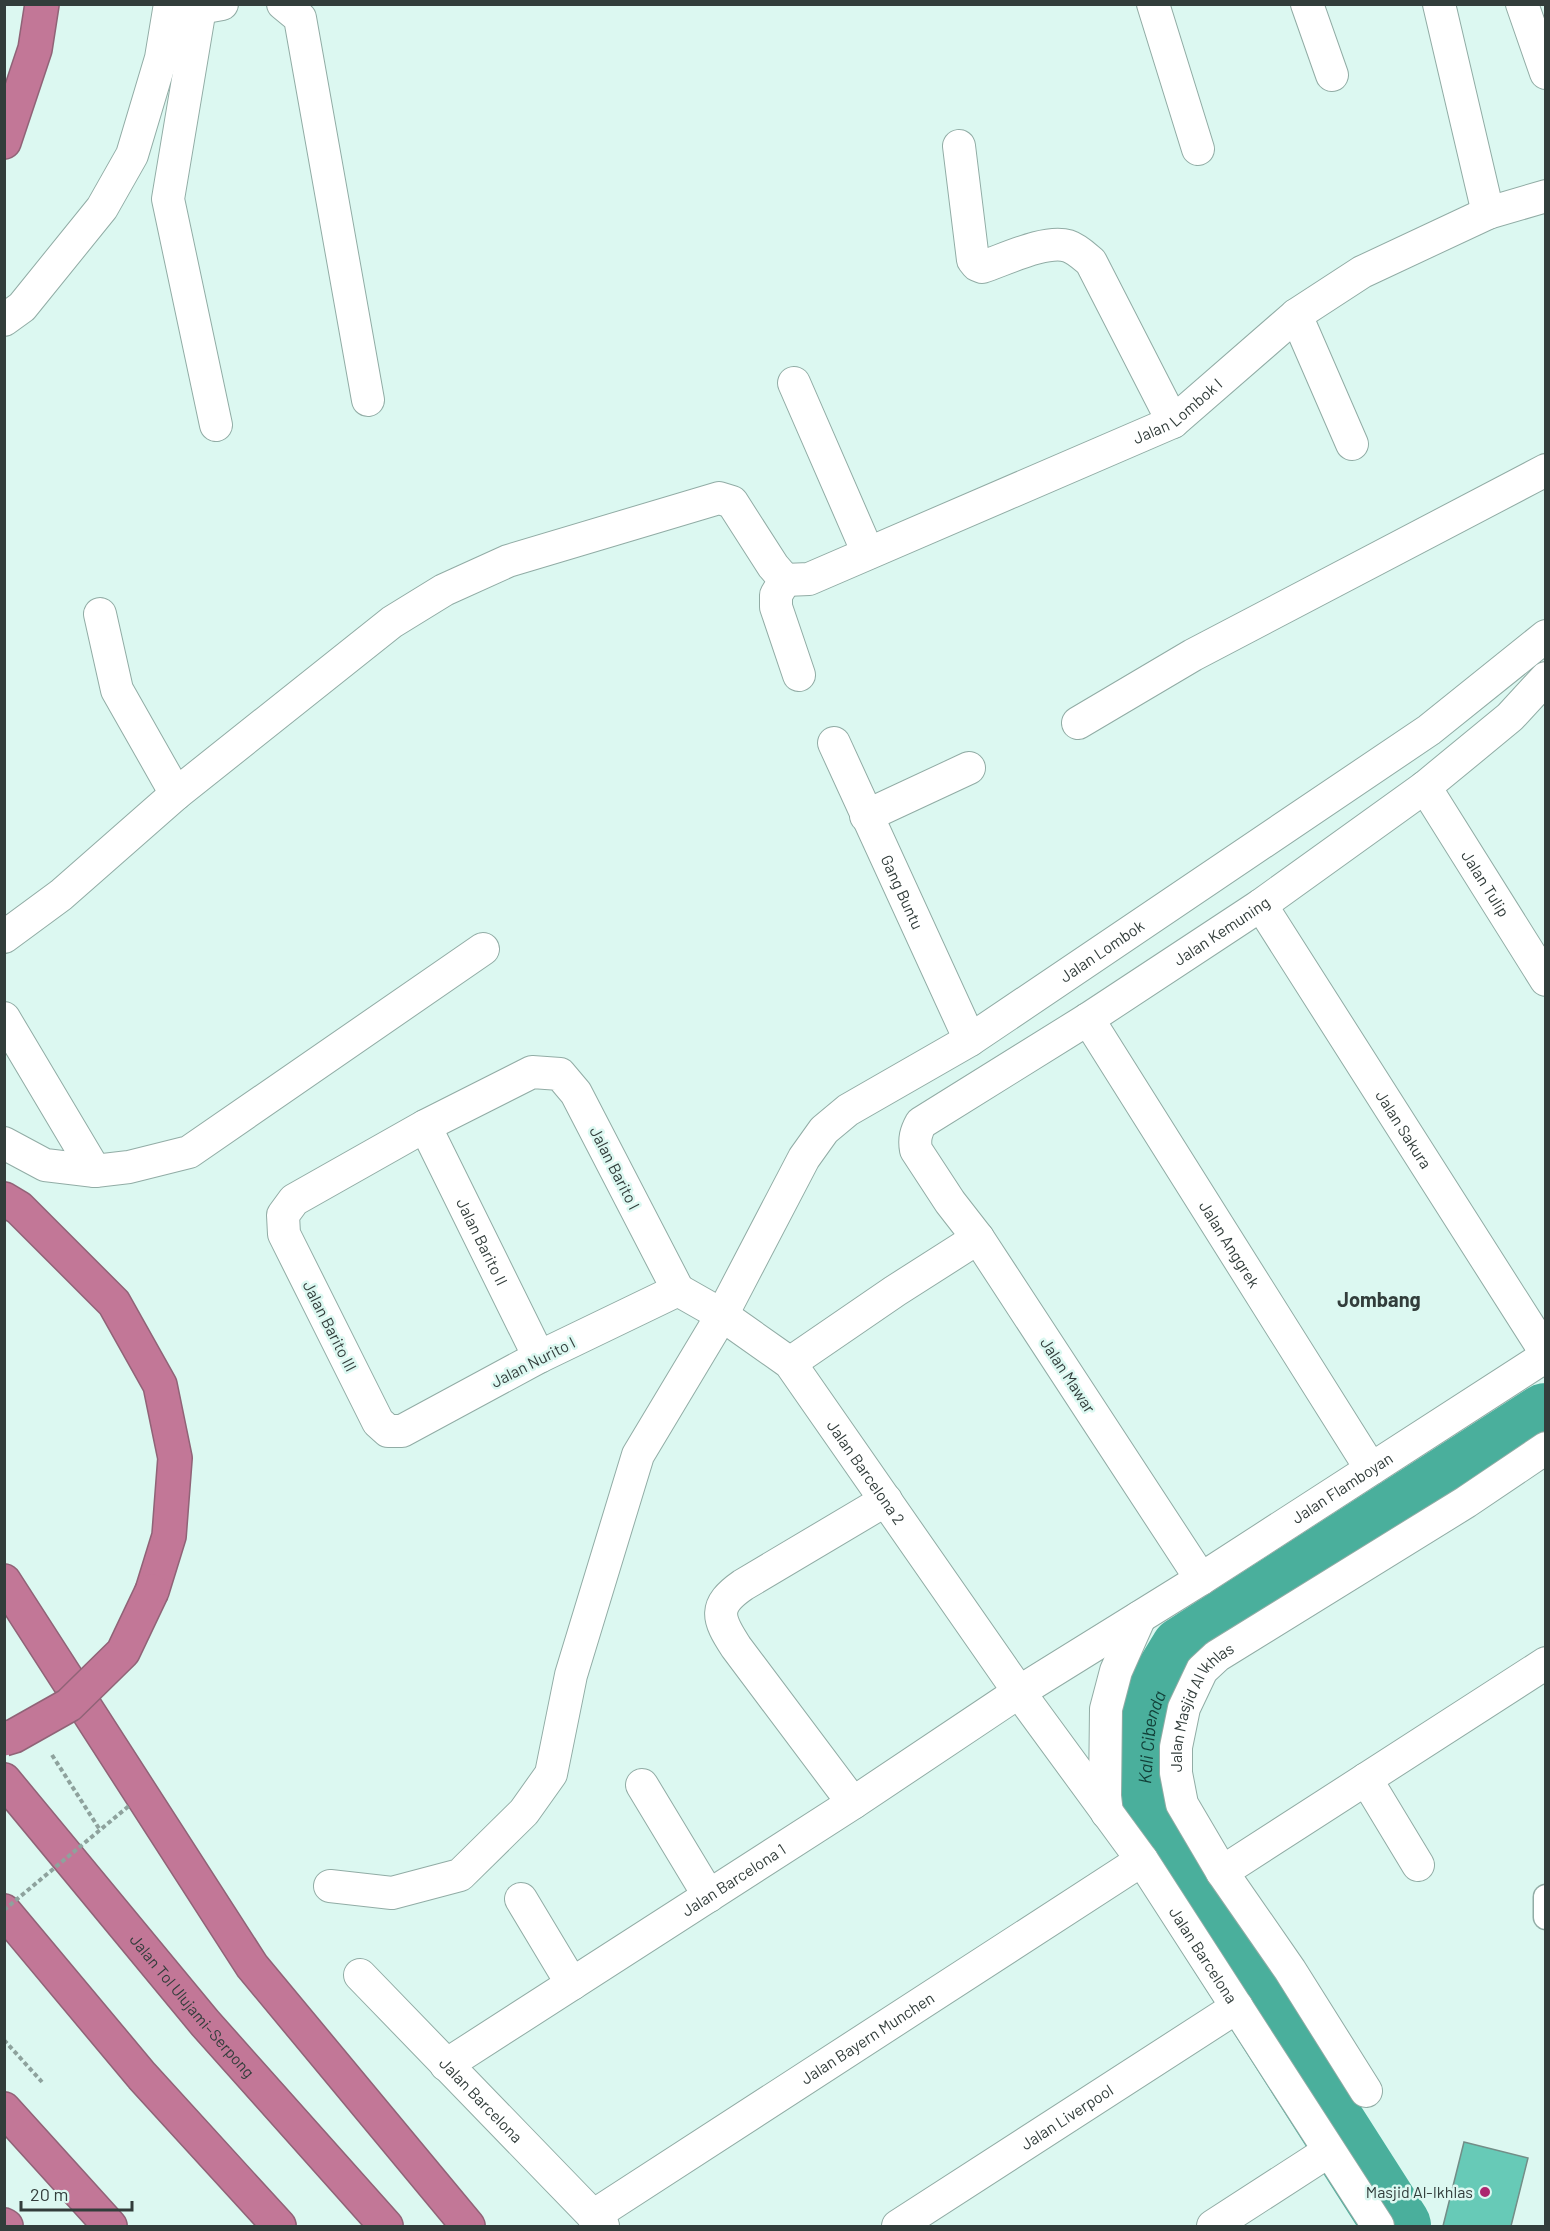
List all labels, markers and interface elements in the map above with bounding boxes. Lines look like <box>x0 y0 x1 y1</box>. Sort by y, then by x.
street label: Jalan Lombok I <box>1130 374 1226 447</box>
street label: Jalan Tulip <box>1458 847 1514 920</box>
street label: Gang Buntu <box>878 852 928 932</box>
street label: Jalan Kemuning <box>1170 892 1273 969</box>
street label: Jalan Lombok <box>1056 915 1147 986</box>
street label: Jalan Sakura <box>1372 1086 1436 1172</box>
street label: Jalan Barito I <box>586 1123 645 1213</box>
street label: Jalan Barito II <box>453 1195 512 1288</box>
street label: Jalan Anggrek <box>1196 1197 1264 1291</box>
street label: Jalan Barito III <box>299 1277 361 1374</box>
district label: Jombang <box>1337 1287 1421 1311</box>
street label: Jalan Nurito I <box>487 1332 578 1391</box>
street label: Jalan Mawar <box>1037 1334 1100 1416</box>
street label: Jalan Barcelona 2 <box>824 1416 909 1528</box>
street label: Jalan Flamboyan <box>1288 1448 1396 1527</box>
street label: Jalan Masjid Al Ikhlas <box>1166 1638 1237 1772</box>
water label: Kali Cibenda <box>1133 1687 1170 1784</box>
street label: Jalan Barcelona 1 <box>678 1839 789 1920</box>
street label: Jalan Barcelona <box>1166 1903 1242 2007</box>
street label: Jalan Tol Ulujami–Serpong <box>126 1930 259 2081</box>
street label: Jalan Bayern Munchen <box>797 1988 937 2088</box>
street label: Jalan Barcelona <box>436 2053 527 2146</box>
street label: Jalan Liverpool <box>1017 2080 1116 2153</box>
scale bar <box>21 2174 132 2212</box>
place label: Masjid Al-Ikhlas <box>1366 2182 1473 2201</box>
text: 20 m <box>30 2183 68 2205</box>
marker: Masjid Al-Ikhlas <box>1478 2185 1492 2199</box>

